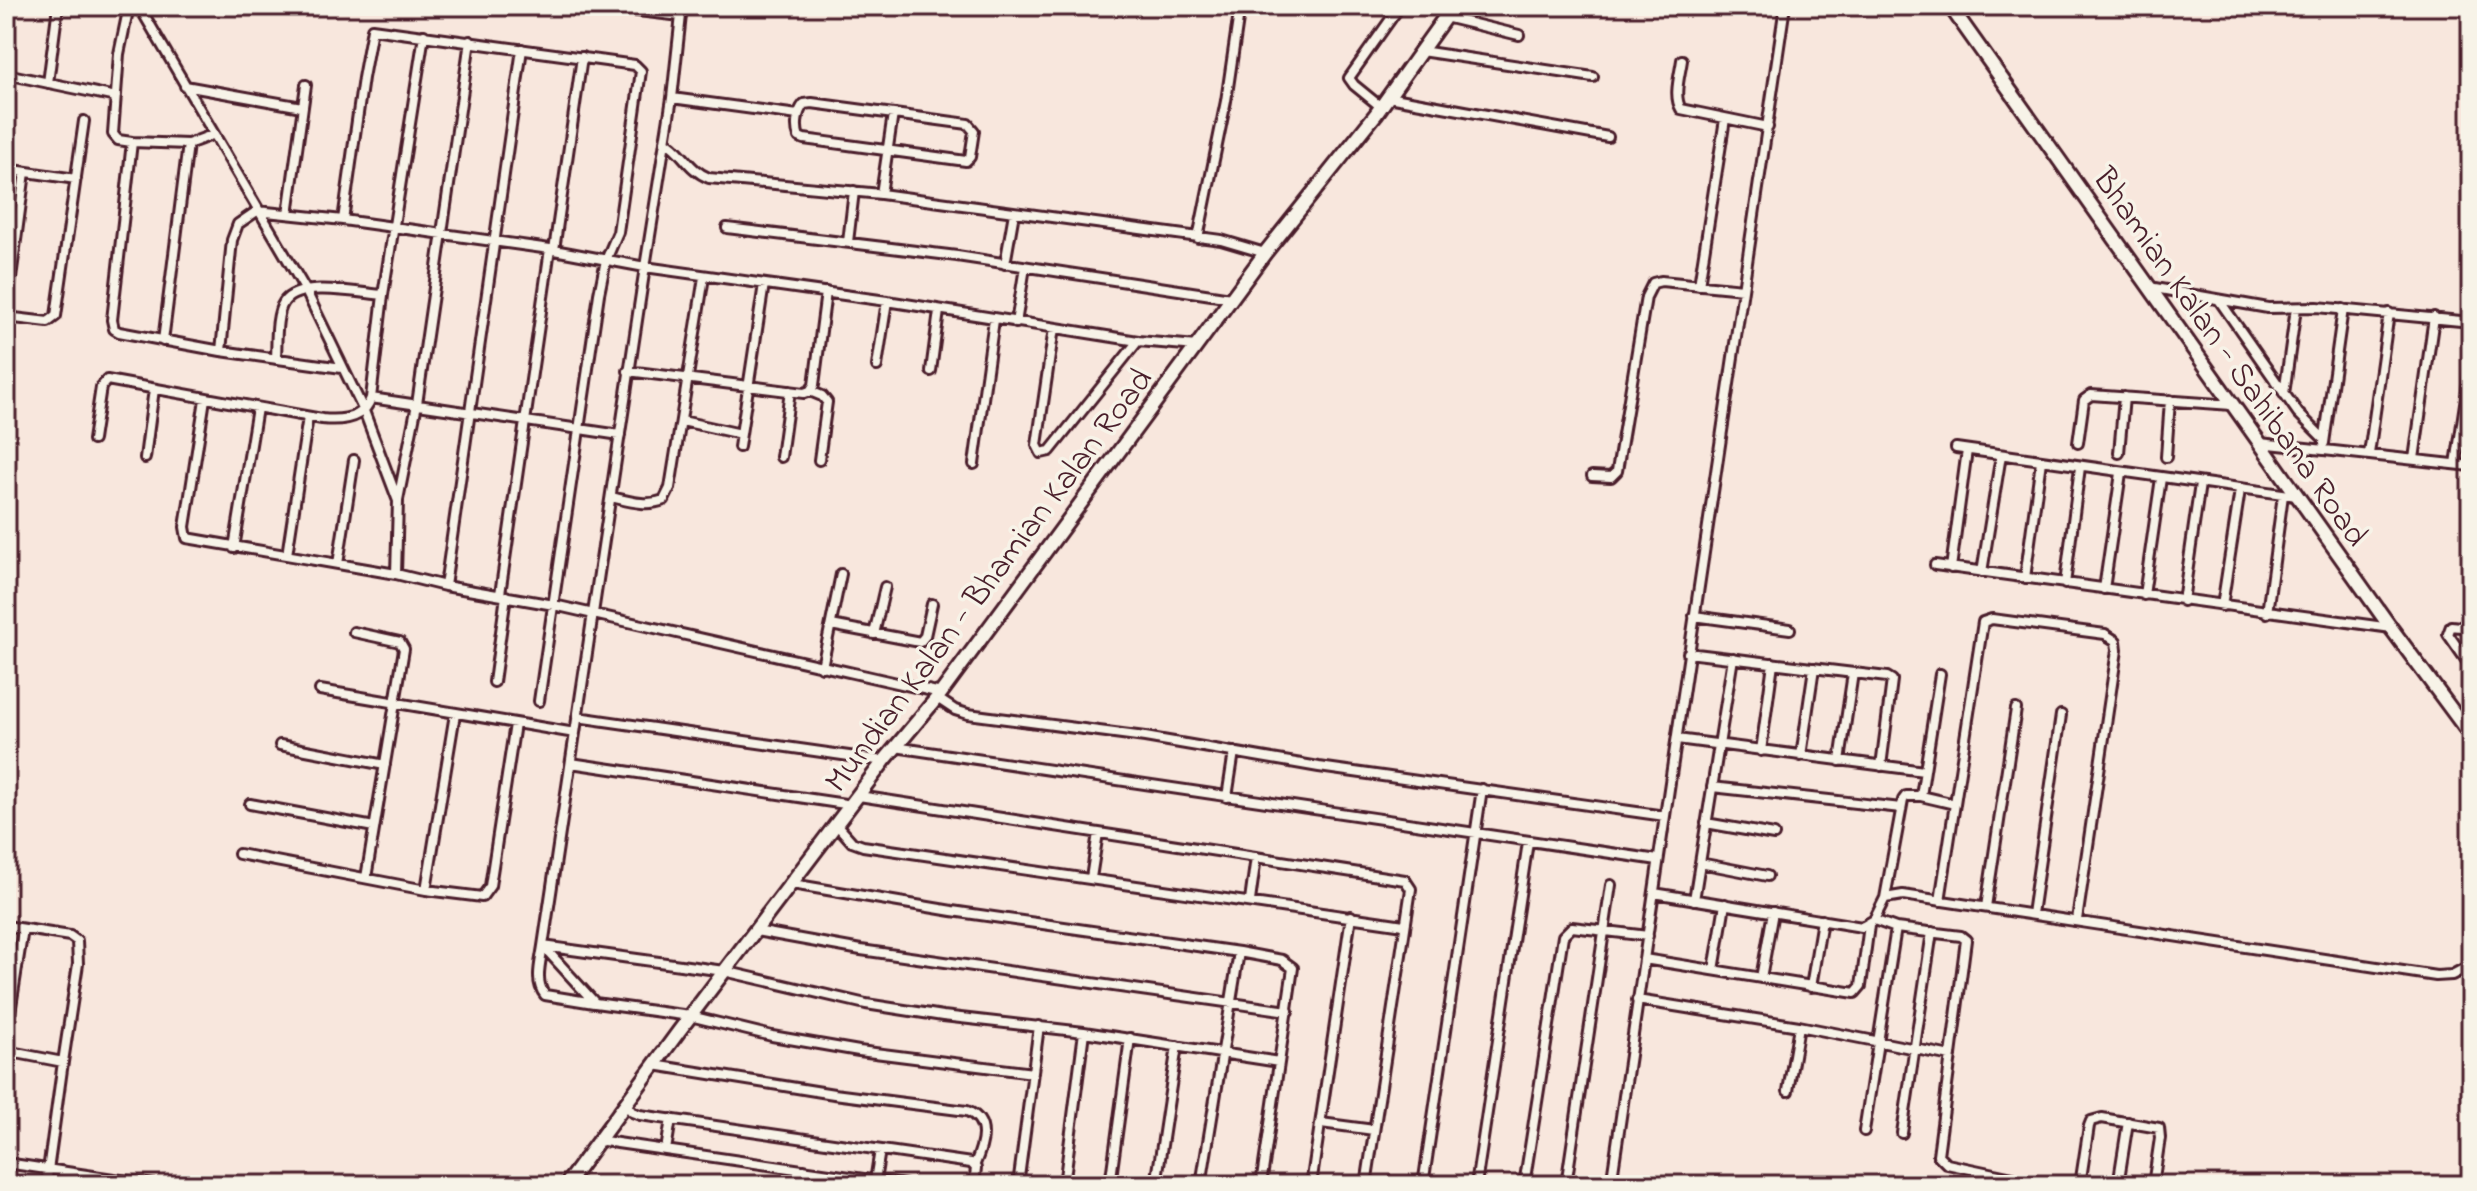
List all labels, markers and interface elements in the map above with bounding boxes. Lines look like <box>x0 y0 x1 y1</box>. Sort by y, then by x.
street label: Bhamian Kalan - Sahibana Road <box>2078 157 2379 558</box>
street label: Mundian Kalan - Bhamian Kalan Road <box>814 358 1167 804</box>

